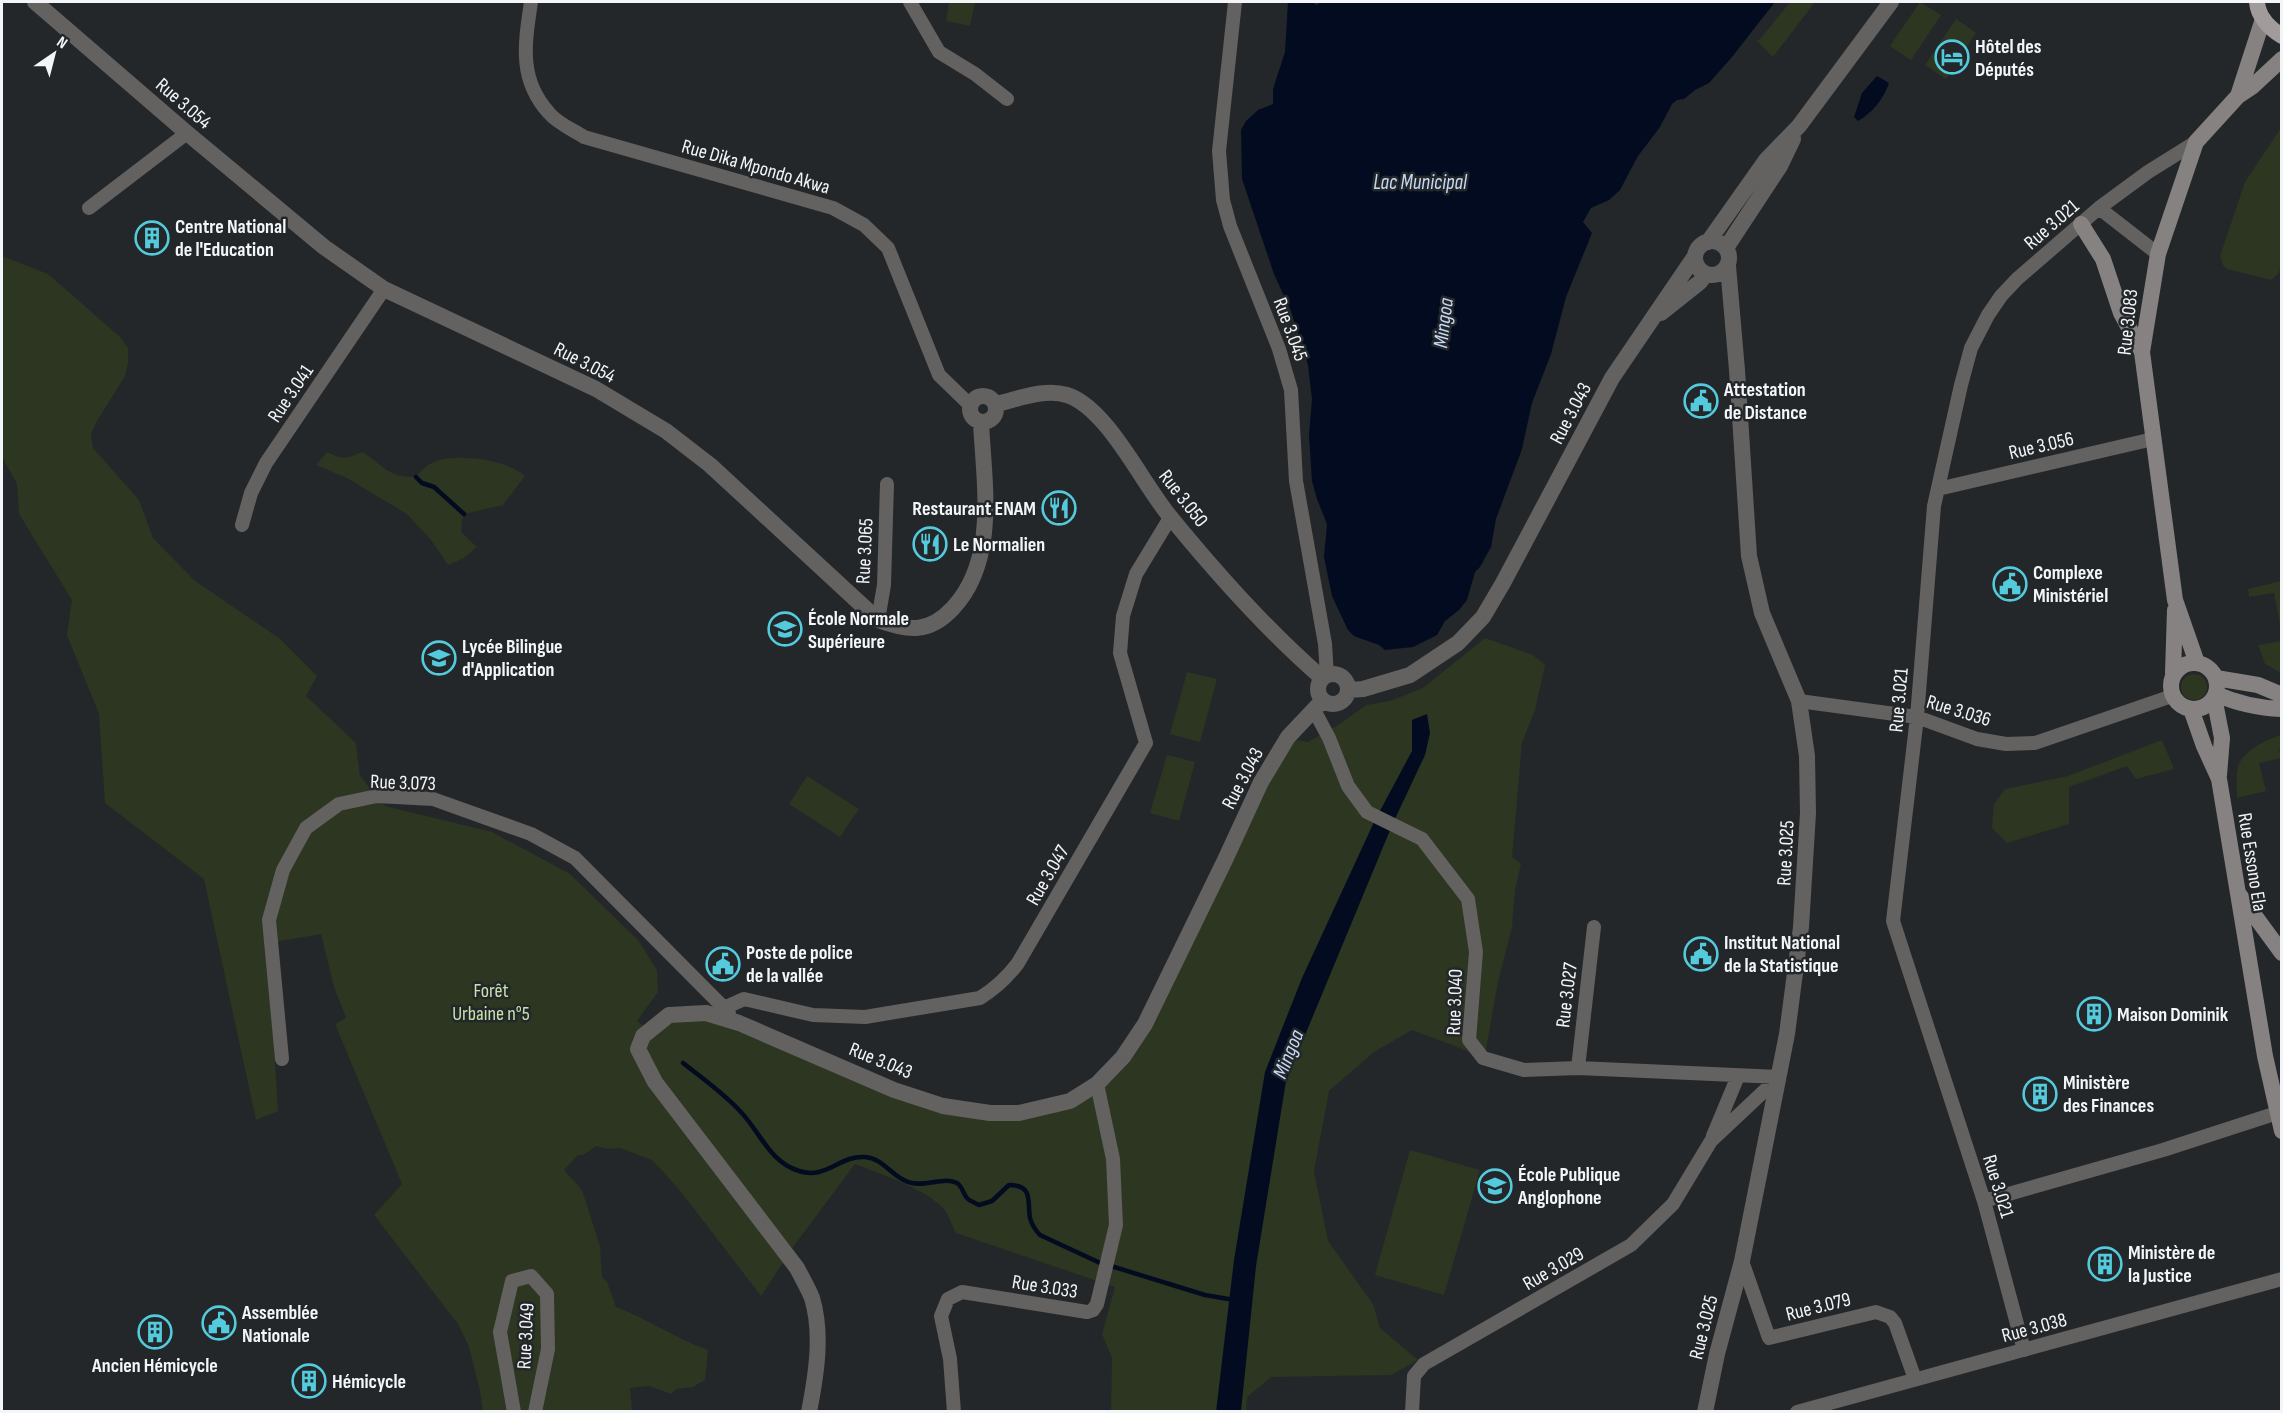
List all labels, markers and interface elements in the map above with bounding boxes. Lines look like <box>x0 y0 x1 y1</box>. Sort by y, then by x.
north arrow <box>24 24 84 84</box>
text: N <box>53 33 71 53</box>
place label: Hôtel des Députés <box>1975 35 2042 82</box>
hotel icon: Hôtel des Députés <box>1934 39 1970 75</box>
street label: Rue 3.054 <box>151 73 216 134</box>
street label: Rue Dika Mpondo Akwa <box>679 134 833 200</box>
water label: Lac Municipal <box>1373 170 1468 195</box>
street label: Rue 3.021 <box>2019 195 2084 255</box>
place label: Centre National de l'Education <box>175 215 286 262</box>
building icon: Centre National de l'Education <box>134 220 170 256</box>
street label: Rue 3.083 <box>2113 288 2143 356</box>
street label: Rue 3.045 <box>1268 294 1313 364</box>
water label: Mingoa <box>1428 296 1459 350</box>
street label: Rue 3.054 <box>550 337 619 388</box>
street label: Rue 3.041 <box>263 360 319 427</box>
place label: Attestation de Distance <box>1723 378 1807 425</box>
street label: Rue 3.043 <box>1545 379 1597 448</box>
public building icon: Attestation de Distance <box>1683 383 1719 419</box>
street label: Rue 3.056 <box>2006 427 2076 465</box>
street label: Rue 3.050 <box>1153 465 1213 532</box>
restaurant icon: Restaurant ENAM <box>1041 490 1077 526</box>
place label: Restaurant ENAM <box>912 497 1036 521</box>
street label: Rue 3.065 <box>851 517 879 585</box>
restaurant icon: Le Normalien <box>912 526 948 562</box>
place label: Le Normalien <box>953 533 1045 557</box>
place label: Complexe Ministériel <box>2033 561 2108 608</box>
public building icon: Complexe Ministériel <box>1992 566 2028 602</box>
place label: École Normale Supérieure <box>808 607 909 654</box>
school or university icon: École Normale Supérieure <box>767 611 803 647</box>
place label: Lycée Bilingue d'Application <box>462 635 563 682</box>
school or university icon: Lycée Bilingue d'Application <box>421 640 457 676</box>
street label: Rue 3.021 <box>1884 667 1914 733</box>
street label: Rue 3.036 <box>1923 690 1994 732</box>
street label: Rue 3.043 <box>1217 744 1269 813</box>
street label: Rue 3.073 <box>370 770 436 796</box>
street label: Rue Essono Ela <box>2232 811 2272 913</box>
street label: Rue 3.025 <box>1772 820 1800 886</box>
street label: Rue 3.047 <box>1021 841 1075 910</box>
place label: Institut National de la Statistique <box>1724 931 1840 978</box>
public building icon: Institut National de la Statistique <box>1683 936 1719 972</box>
place label: Poste de police de la vallée <box>746 941 853 988</box>
public building icon: Poste de police de la vallée <box>705 946 741 982</box>
street label: Rue 3.027 <box>1551 961 1583 1029</box>
street label: Rue 3.040 <box>1442 968 1468 1036</box>
park label: Forêt Urbaine n°5 <box>452 979 530 1026</box>
building icon: Maison Dominik <box>2076 996 2112 1032</box>
place label: Maison Dominik <box>2117 1003 2229 1027</box>
water label: Mingoa <box>1267 1026 1310 1082</box>
street label: Rue 3.043 <box>845 1037 916 1084</box>
place label: Ministère des Finances <box>2063 1071 2154 1118</box>
building icon: Ministère des Finances <box>2022 1076 2058 1112</box>
street label: Rue 3.021 <box>1977 1152 2019 1221</box>
place label: École Publique Anglophone <box>1517 1163 1620 1210</box>
school or university icon: École Publique Anglophone <box>1477 1168 1513 1204</box>
place label: Ministère de la Justice <box>2128 1241 2215 1288</box>
street label: Rue 3.029 <box>1519 1242 1588 1296</box>
building icon: Ministère de la Justice <box>2087 1246 2123 1282</box>
street label: Rue 3.033 <box>1010 1270 1079 1304</box>
street label: Rue 3.079 <box>1783 1287 1853 1327</box>
street label: Rue 3.025 <box>1684 1293 1724 1362</box>
place label: Assemblée Nationale <box>241 1301 318 1348</box>
street label: Rue 3.049 <box>512 1302 540 1370</box>
public building icon: Assemblée Nationale <box>201 1305 237 1341</box>
street label: Rue 3.038 <box>1999 1308 2069 1348</box>
building icon: Ancien Hémicycle <box>137 1314 173 1350</box>
place label: Ancien Hémicycle <box>91 1354 218 1378</box>
building icon: Hémicycle <box>291 1363 327 1399</box>
place label: Hémicycle <box>332 1370 406 1394</box>

